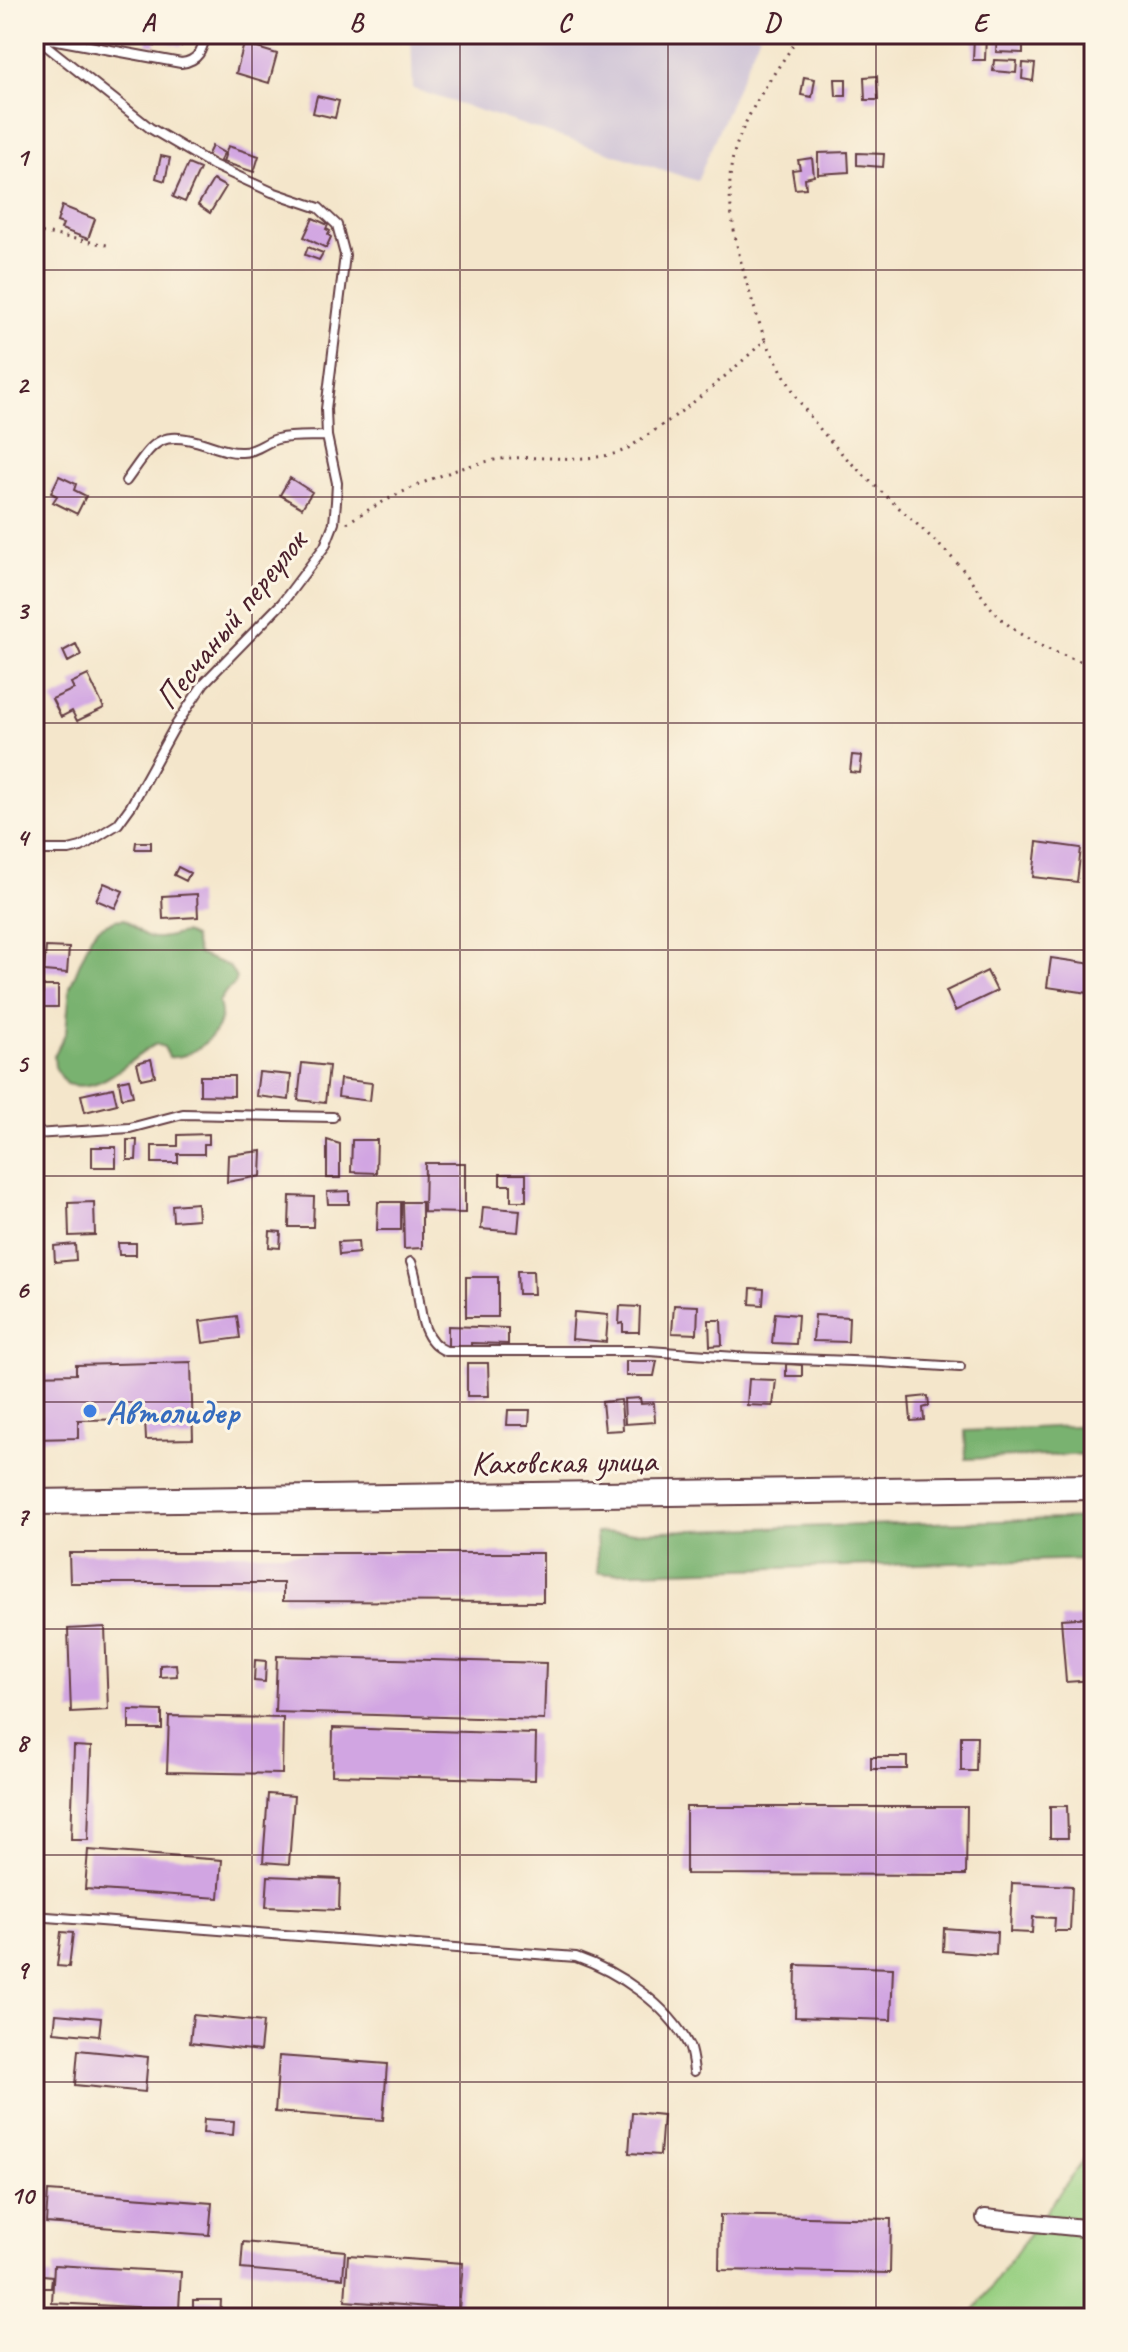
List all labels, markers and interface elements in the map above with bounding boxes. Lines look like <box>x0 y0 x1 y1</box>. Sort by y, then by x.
text: A <box>141 6 156 39</box>
text: B <box>349 6 365 39</box>
text: C <box>558 6 574 39</box>
text: D <box>764 6 782 39</box>
text: E <box>973 6 991 39</box>
text: 1 <box>16 141 31 174</box>
text: 2 <box>16 368 30 401</box>
street label: Песчаный переулок <box>145 518 318 718</box>
text: 3 <box>16 594 30 627</box>
text: 4 <box>16 821 31 854</box>
text: 5 <box>16 1047 30 1080</box>
text: 6 <box>16 1273 30 1306</box>
place label: Автолидер <box>106 1390 241 1433</box>
marker: Автолидер <box>81 1402 99 1420</box>
street label: Каховская улица <box>471 1438 659 1485</box>
text: 7 <box>16 1500 30 1533</box>
text: 8 <box>16 1726 31 1759</box>
text: 9 <box>16 1953 30 1986</box>
text: 10 <box>10 2179 36 2212</box>

